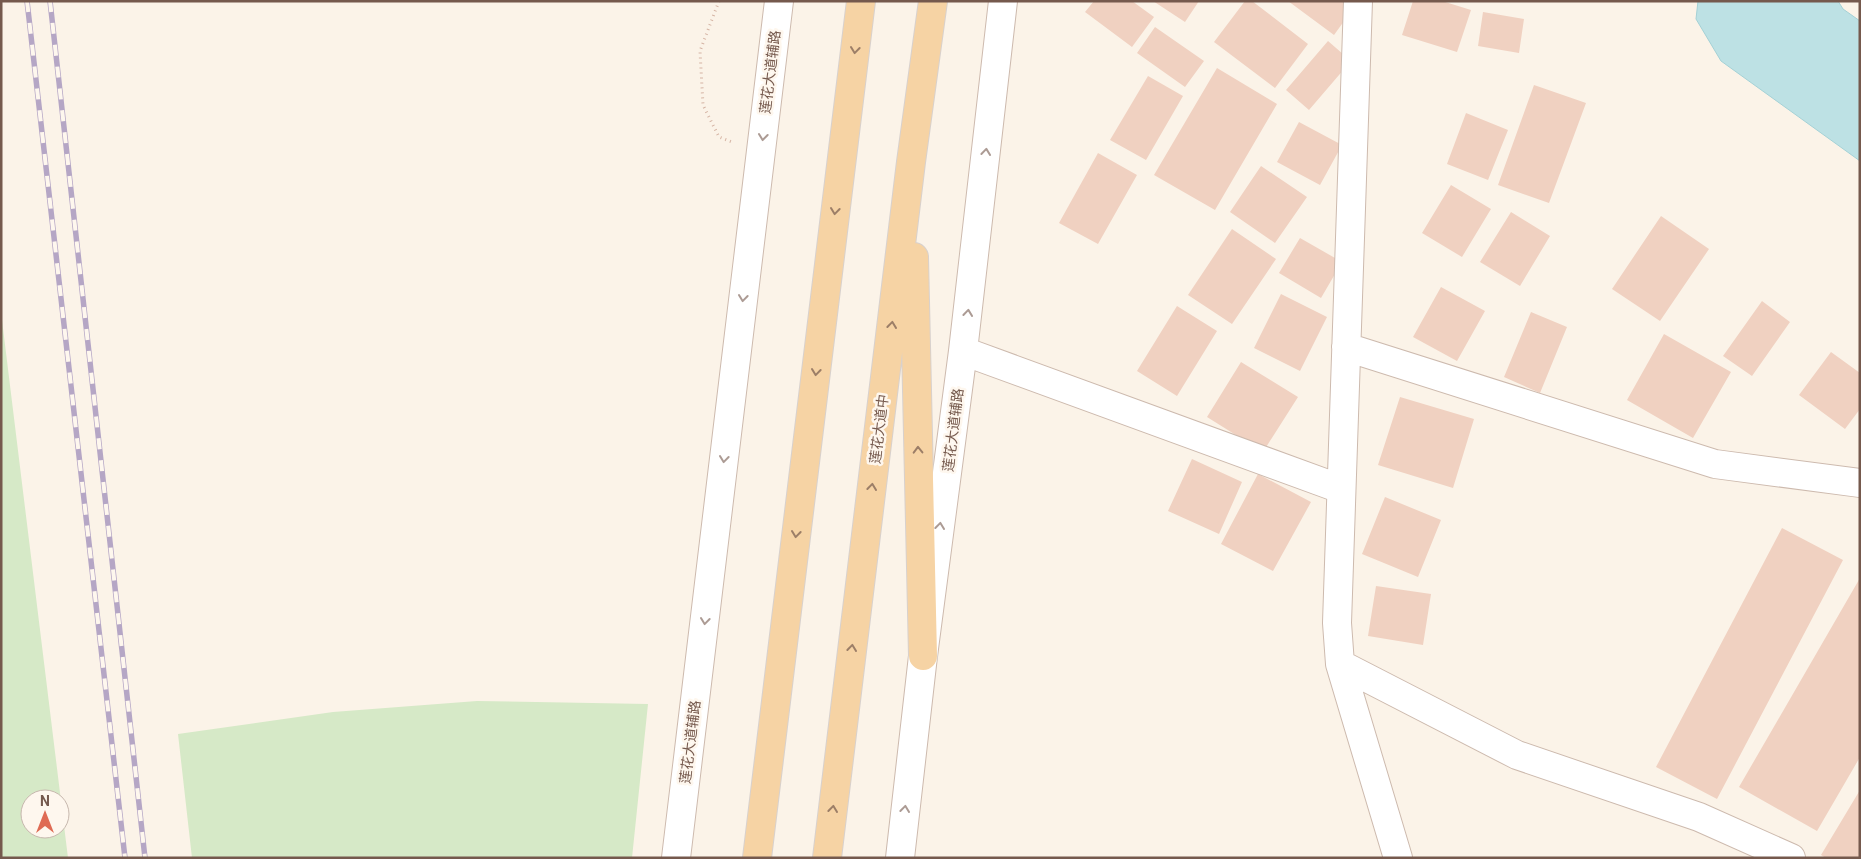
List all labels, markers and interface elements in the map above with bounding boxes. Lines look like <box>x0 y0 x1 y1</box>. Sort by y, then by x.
street label: 莲花大道辅路 <box>757 29 783 115</box>
one-way arrow <box>850 46 861 54</box>
one-way arrow <box>758 133 769 141</box>
one-way arrow <box>980 147 991 155</box>
one-way arrow <box>830 207 841 215</box>
one-way arrow <box>738 294 749 302</box>
one-way arrow <box>962 309 973 317</box>
one-way arrow <box>886 321 896 330</box>
one-way arrow <box>811 369 822 377</box>
street label: 莲花大道辅路 <box>940 387 966 473</box>
street label: 莲花大道中 <box>867 393 891 465</box>
one-way arrow <box>913 445 924 453</box>
one-way arrow <box>719 456 730 464</box>
one-way arrow <box>866 482 877 490</box>
one-way arrow <box>934 522 945 530</box>
one-way arrow <box>791 530 802 538</box>
one-way arrow <box>700 616 710 625</box>
one-way arrow <box>847 644 857 652</box>
street label: 莲花大道辅路 <box>677 699 703 785</box>
north arrow <box>20 789 70 839</box>
text: N <box>40 793 50 809</box>
one-way arrow <box>827 805 838 813</box>
one-way arrow <box>899 805 910 813</box>

